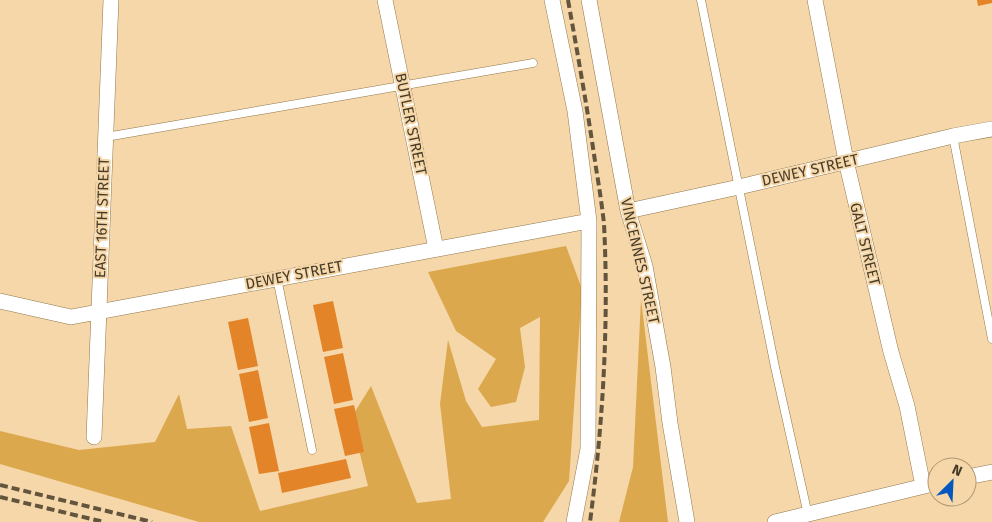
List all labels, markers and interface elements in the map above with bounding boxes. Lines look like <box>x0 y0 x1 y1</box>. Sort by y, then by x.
street label: BUTLER STREET <box>391 71 431 177</box>
street label: DEWEY STREET <box>760 150 860 190</box>
street label: EAST 16TH STREET <box>91 157 113 278</box>
street label: VINCENNES STREET <box>617 196 663 326</box>
street label: GALT STREET <box>846 201 884 287</box>
street label: DEWEY STREET <box>244 257 344 293</box>
north arrow <box>927 457 977 507</box>
text: N <box>949 461 965 480</box>

